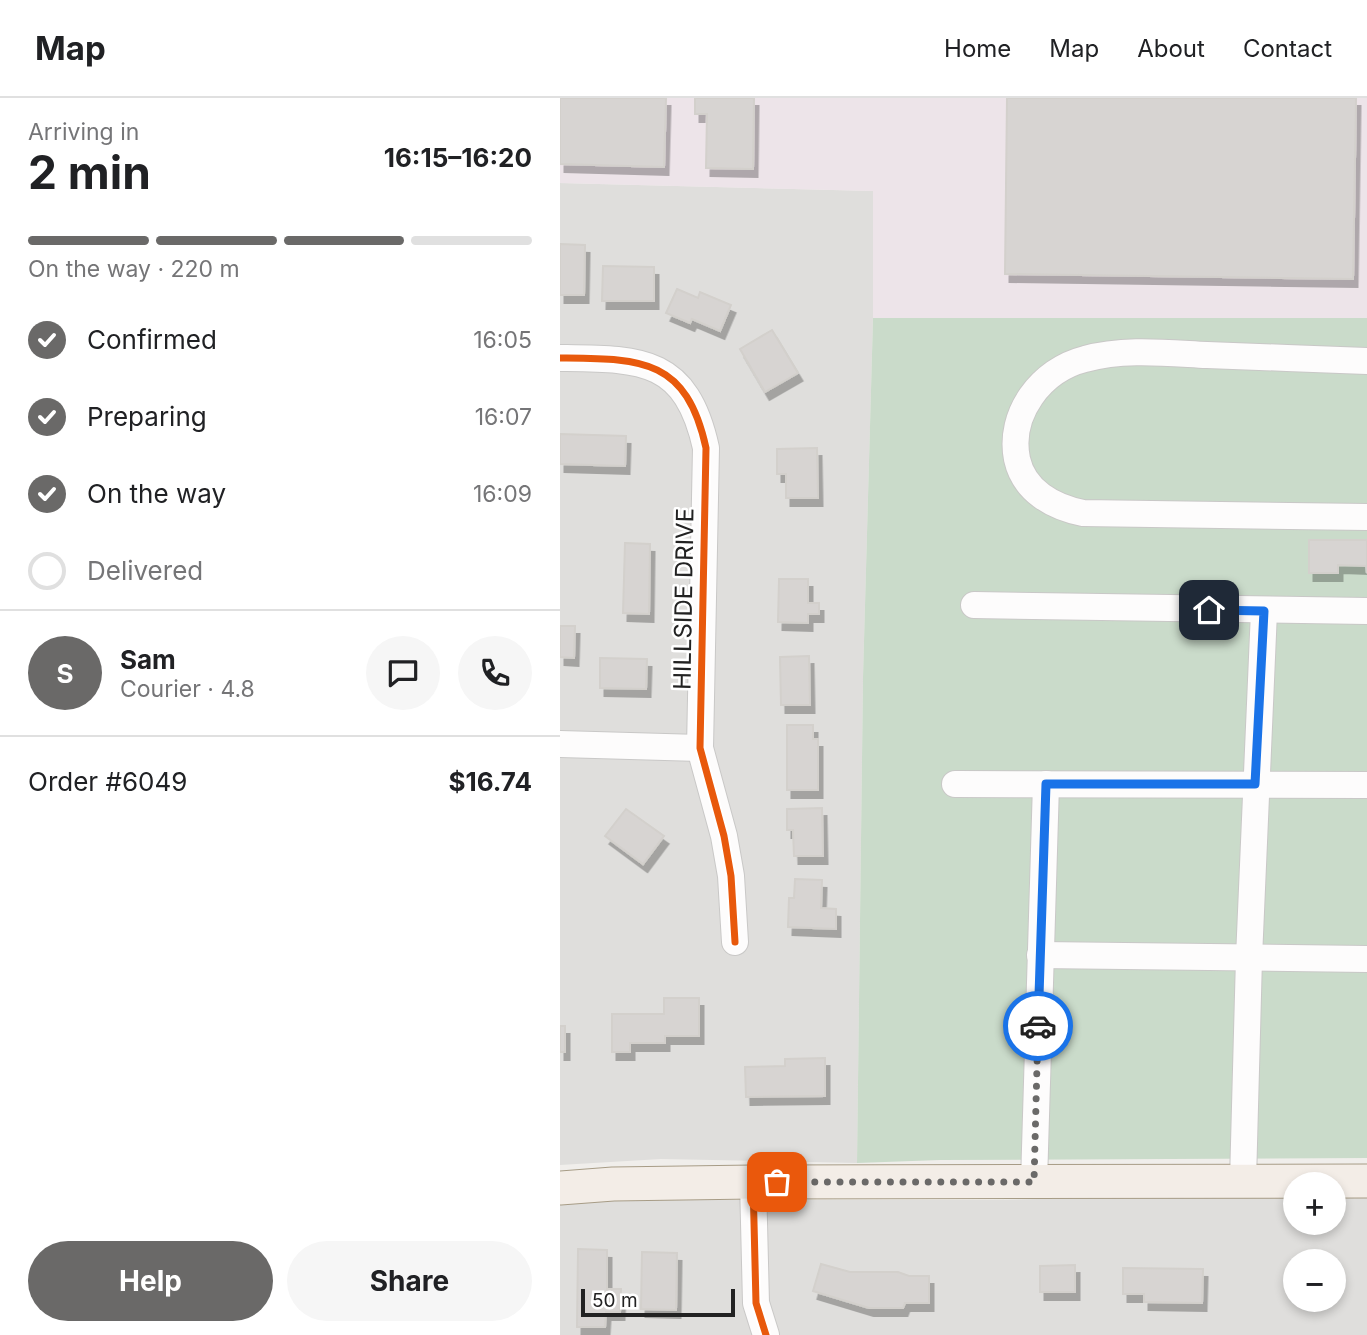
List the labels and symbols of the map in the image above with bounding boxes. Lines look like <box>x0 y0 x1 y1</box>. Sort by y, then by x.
street label: HILLSIDE DRIVE <box>667 508 700 690</box>
pin <box>1179 580 1239 640</box>
courier <box>1003 991 1073 1061</box>
pin <box>747 1152 807 1212</box>
scale bar <box>581 1286 735 1318</box>

